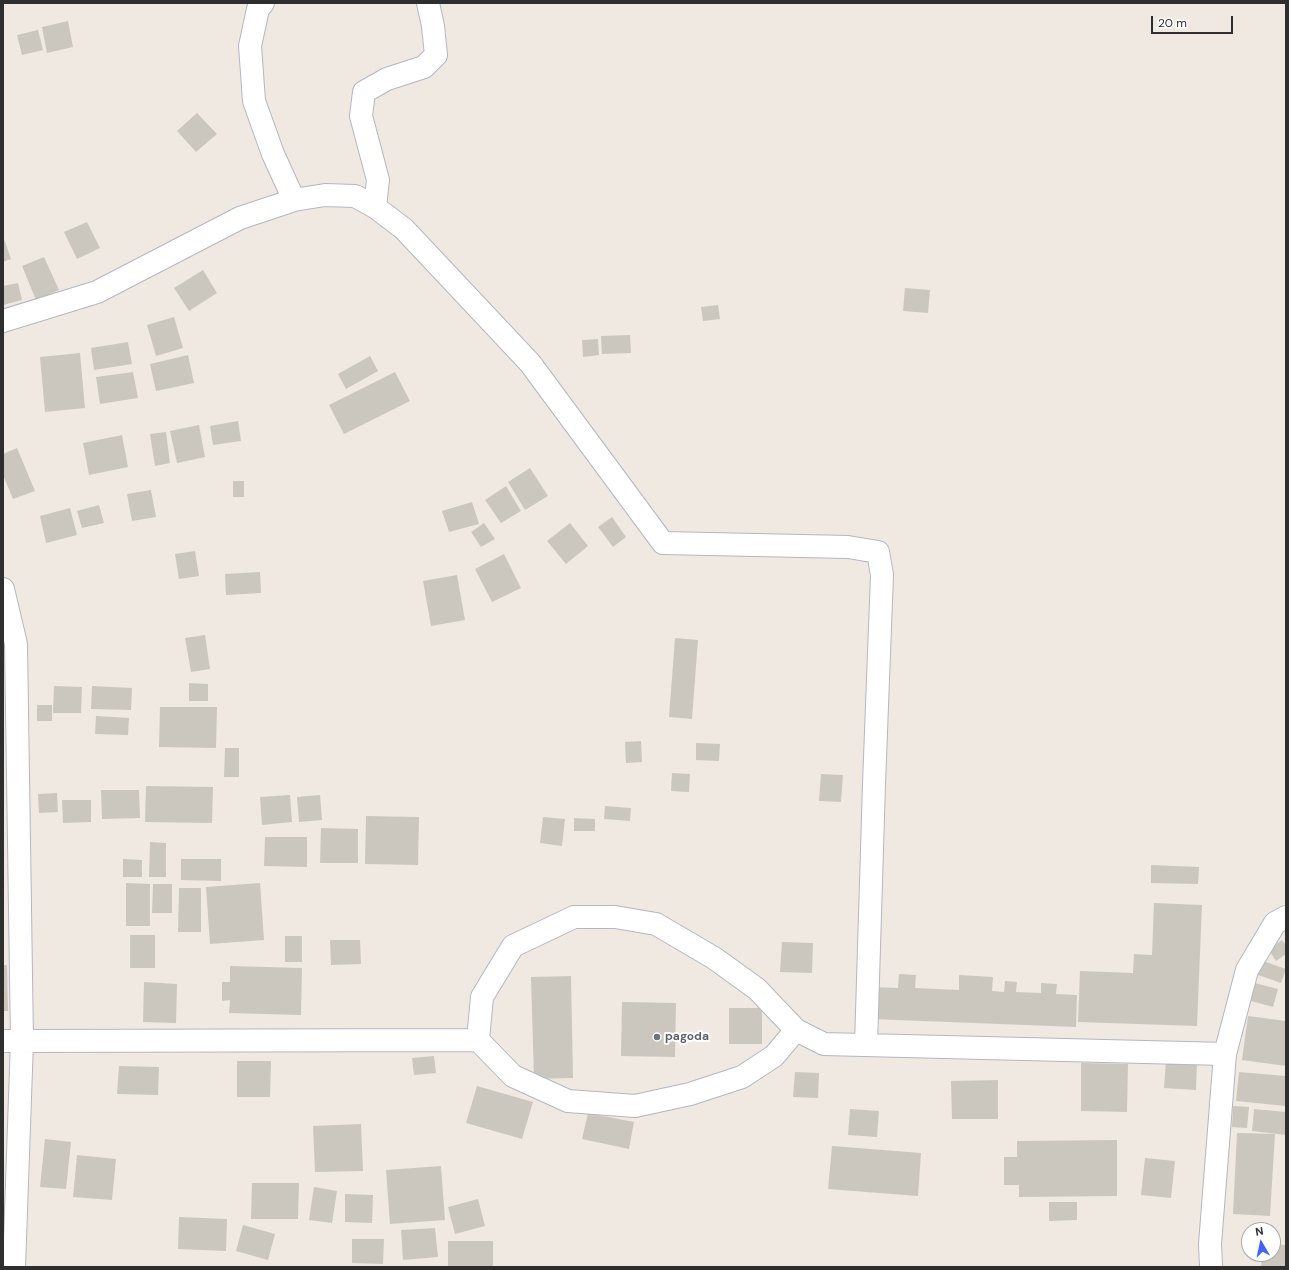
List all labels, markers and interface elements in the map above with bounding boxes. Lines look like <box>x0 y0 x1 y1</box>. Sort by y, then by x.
scale bar <box>1153 8 1235 34</box>
text: 20 m <box>1158 15 1187 31</box>
place label: pagoda <box>665 1030 709 1044</box>
marker: pagoda <box>652 1032 662 1042</box>
north arrow <box>1241 1222 1281 1262</box>
text: N <box>1254 1224 1264 1239</box>

